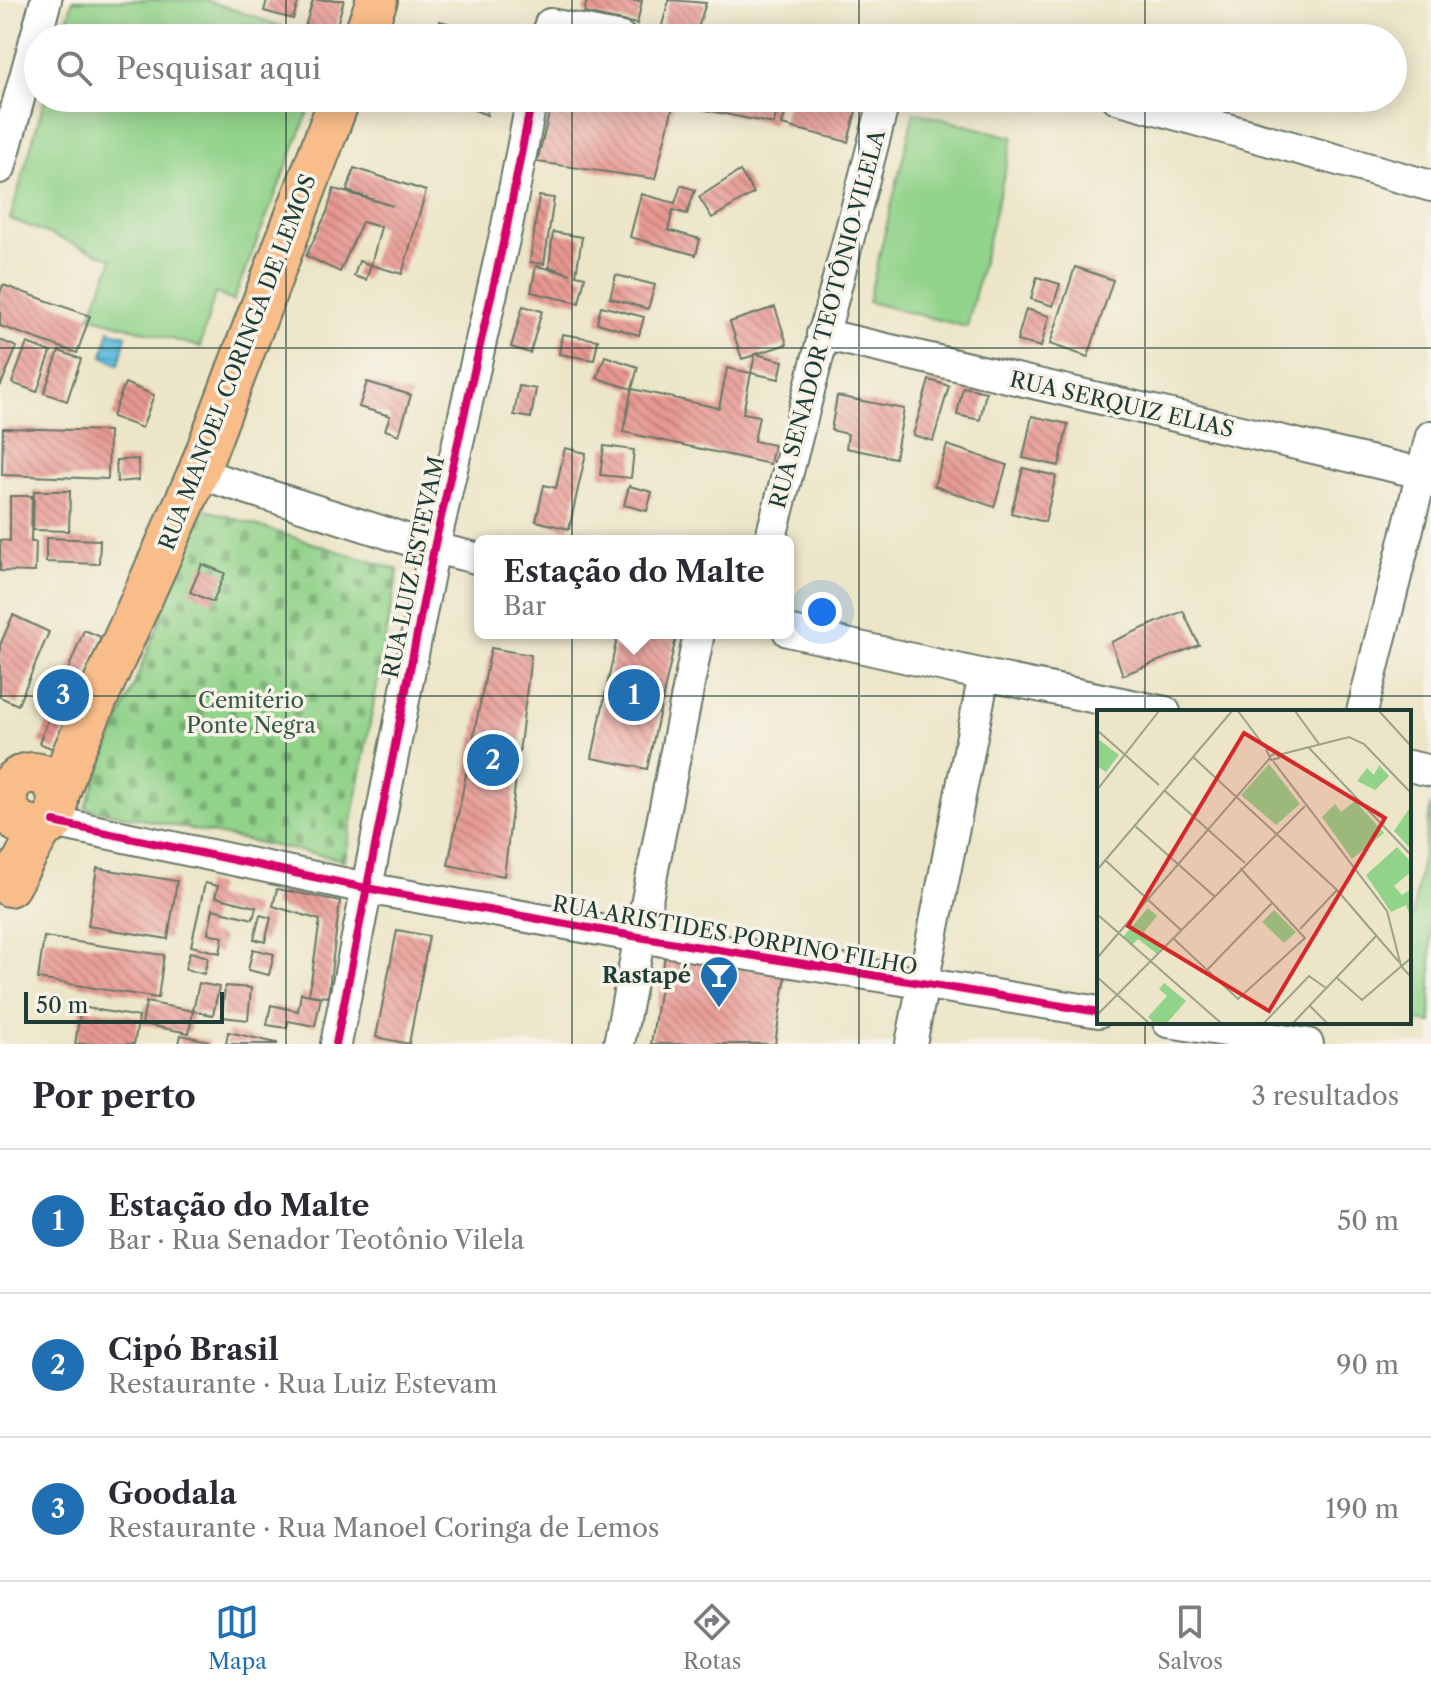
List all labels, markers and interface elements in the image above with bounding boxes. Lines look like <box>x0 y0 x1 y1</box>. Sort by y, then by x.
search box <box>24 24 1407 112</box>
icon: search <box>52 46 96 90</box>
text: Pesquisar aqui <box>116 50 321 87</box>
street label: RUA SENADOR TEOTÔNIO VILELA <box>763 126 891 511</box>
street label: RUA MANOEL CORINGA DE LEMOS <box>153 170 322 554</box>
street label: RUA SERQUIZ ELIAS <box>1007 366 1237 443</box>
street label: RUA LUIZ ESTEVAM <box>377 454 450 681</box>
popup <box>474 535 794 639</box>
text: Estação do Malte <box>503 553 765 590</box>
text: Bar <box>503 590 546 622</box>
your location <box>802 592 842 632</box>
pin: 3 <box>37 665 89 725</box>
pin: 1 <box>608 665 660 725</box>
park label: Cemitério Ponte Negra <box>186 687 316 739</box>
inset map <box>1097 710 1411 1024</box>
pin: 2 <box>467 730 519 790</box>
street label: RUA ARISTIDES PORPINO FILHO <box>550 890 920 981</box>
bar icon: Rastapé <box>698 954 740 1009</box>
place label: Rastapé <box>602 962 691 989</box>
scale bar <box>24 988 224 1024</box>
text: 50 m <box>36 992 88 1019</box>
text: Por perto <box>32 1075 196 1117</box>
text: 3 resultados <box>1252 1080 1399 1112</box>
text: Estação do Malte <box>108 1187 369 1224</box>
text: 1 <box>52 1205 64 1237</box>
text: 50 m <box>1337 1205 1399 1237</box>
text: Bar · Rua Senador Teotônio Vilela <box>108 1224 524 1256</box>
text: Cipó Brasil <box>108 1331 279 1368</box>
text: 2 <box>50 1349 66 1381</box>
text: 90 m <box>1336 1349 1399 1381</box>
text: Restaurante · Rua Luiz Estevam <box>108 1368 498 1400</box>
text: Goodala <box>108 1475 237 1512</box>
text: 3 <box>51 1493 65 1525</box>
text: 190 m <box>1325 1493 1399 1525</box>
text: Restaurante · Rua Manoel Coringa de Lemos <box>108 1512 659 1544</box>
tab: Mapa <box>208 1600 267 1675</box>
tab: Rotas <box>683 1600 741 1675</box>
tab: Salvos <box>1158 1600 1223 1675</box>

